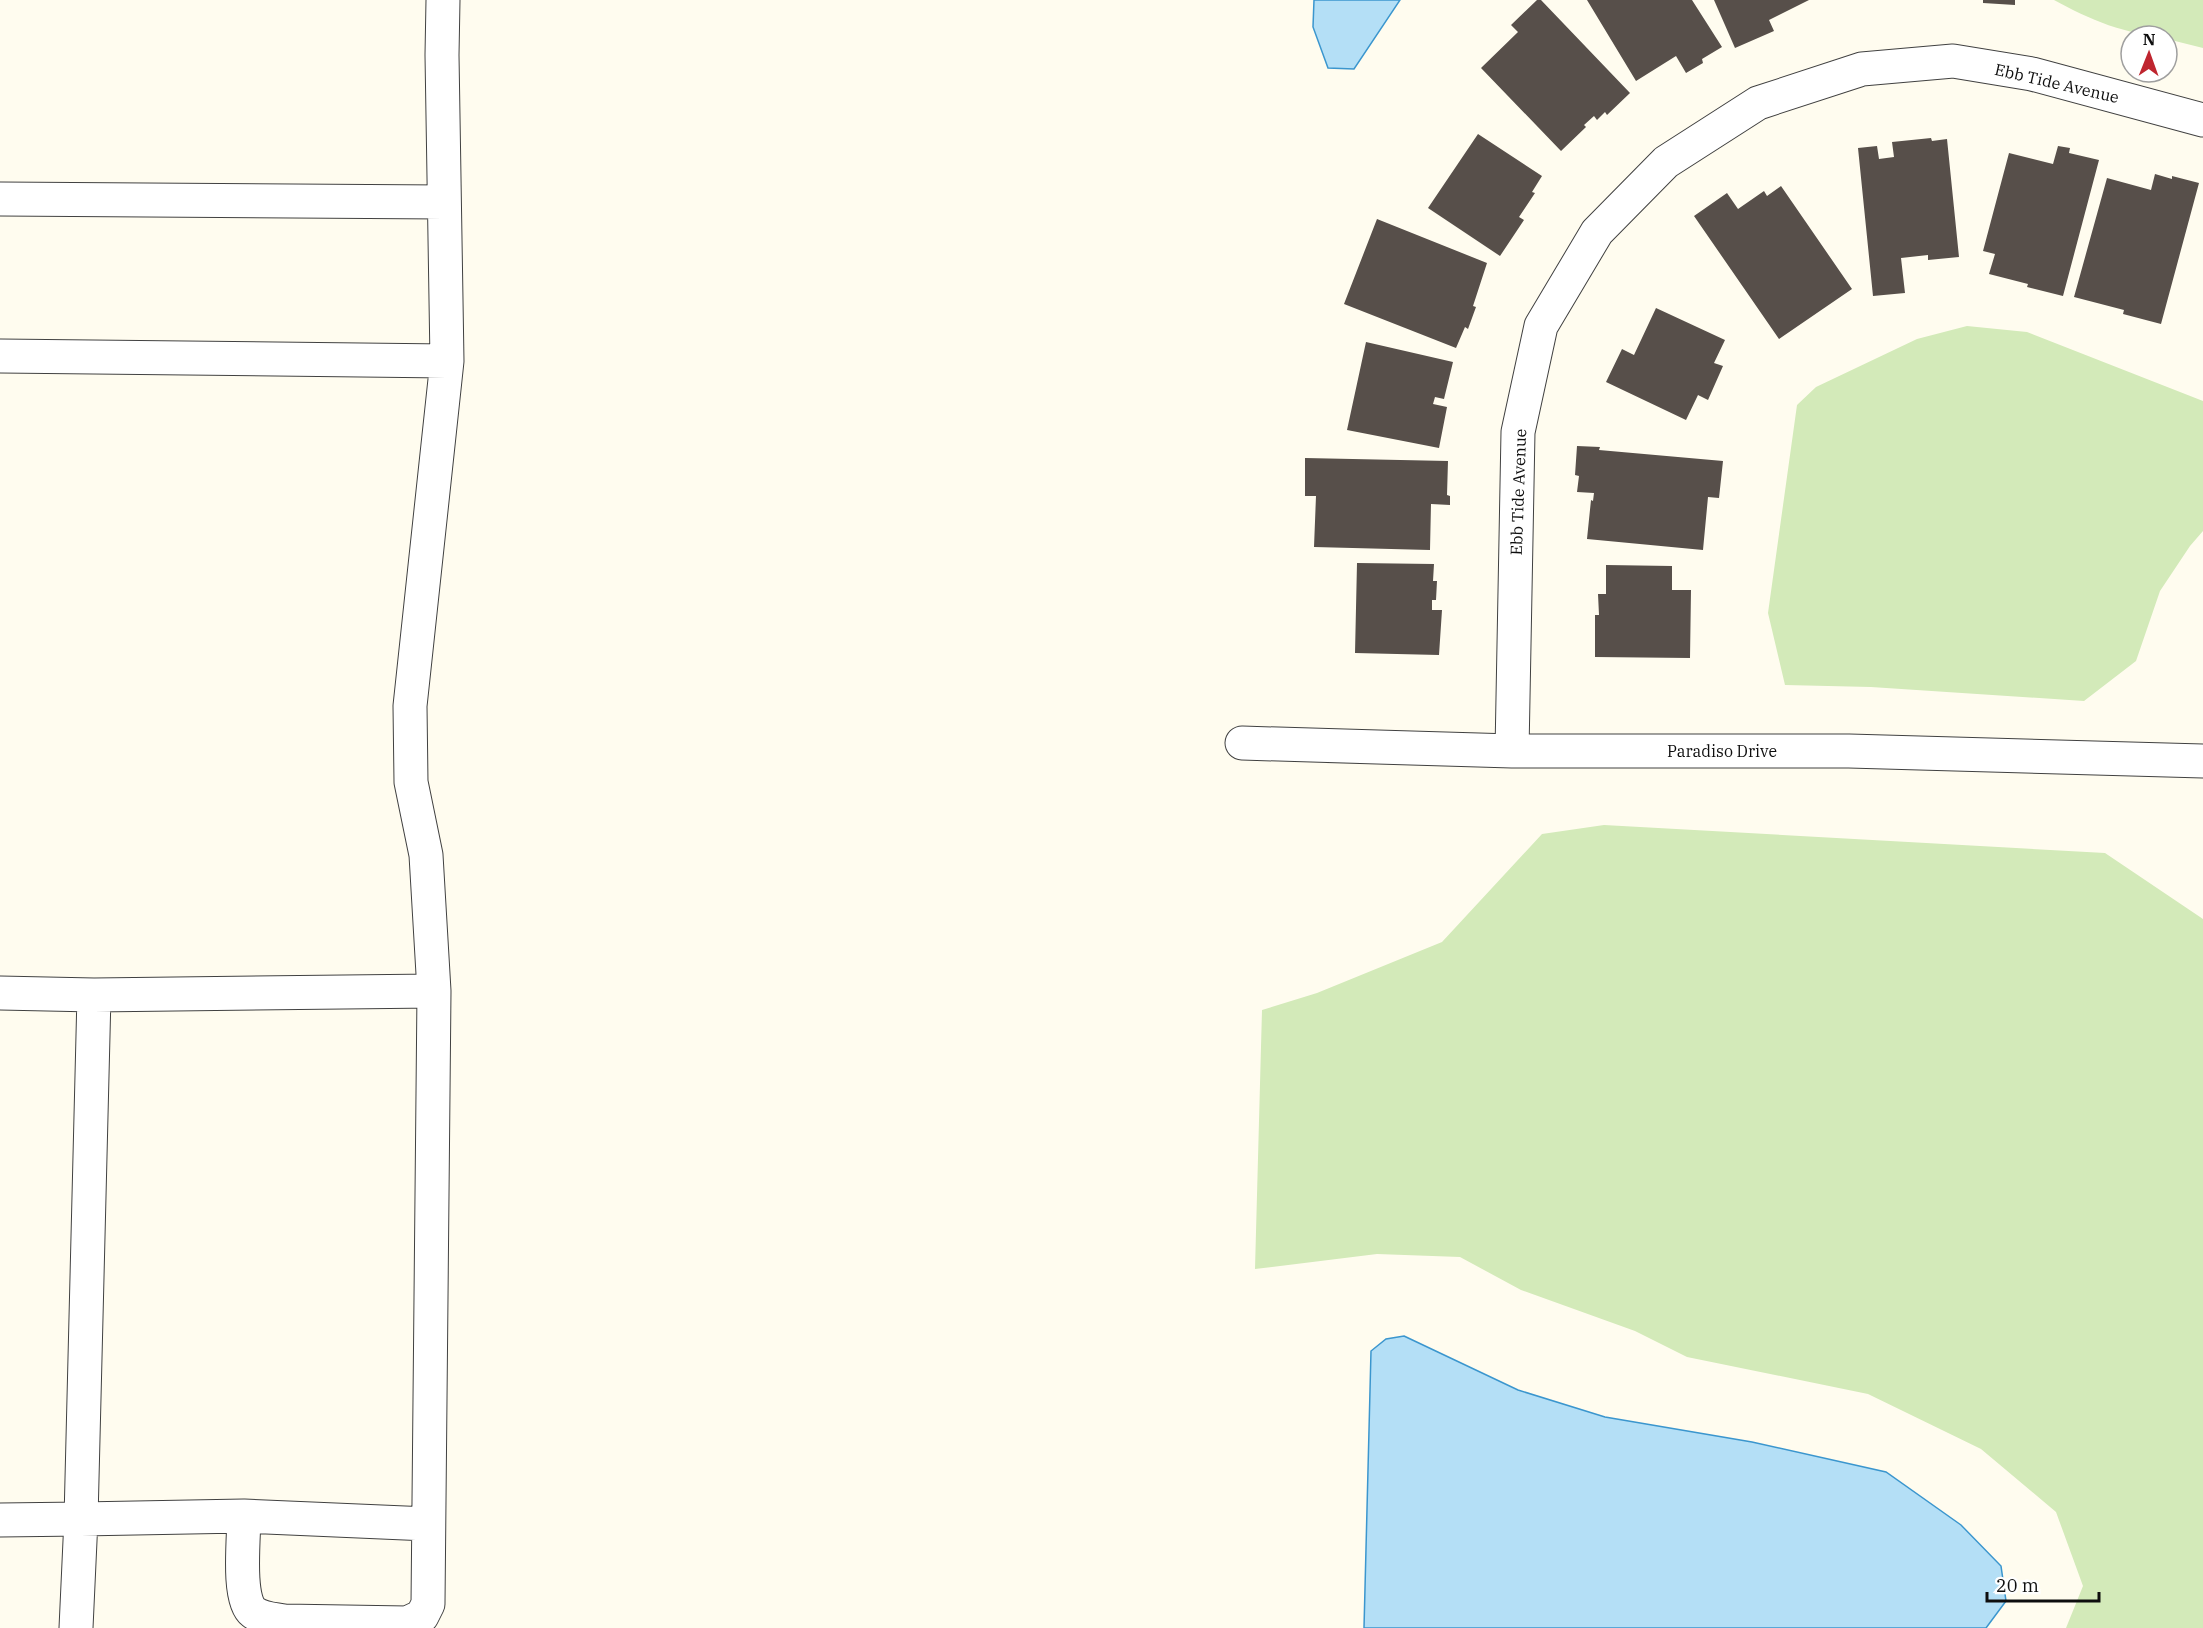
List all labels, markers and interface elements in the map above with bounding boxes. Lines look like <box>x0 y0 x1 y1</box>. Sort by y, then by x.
north arrow <box>2119 24 2179 84</box>
text: N <box>2143 29 2156 49</box>
street label: Ebb Tide Avenue <box>1993 59 2121 107</box>
street label: Ebb Tide Avenue <box>1506 428 1530 556</box>
street label: Paradiso Drive <box>1667 741 1777 761</box>
scale bar <box>1987 1565 2100 1603</box>
text: 20 m <box>1996 1574 2039 1597</box>

